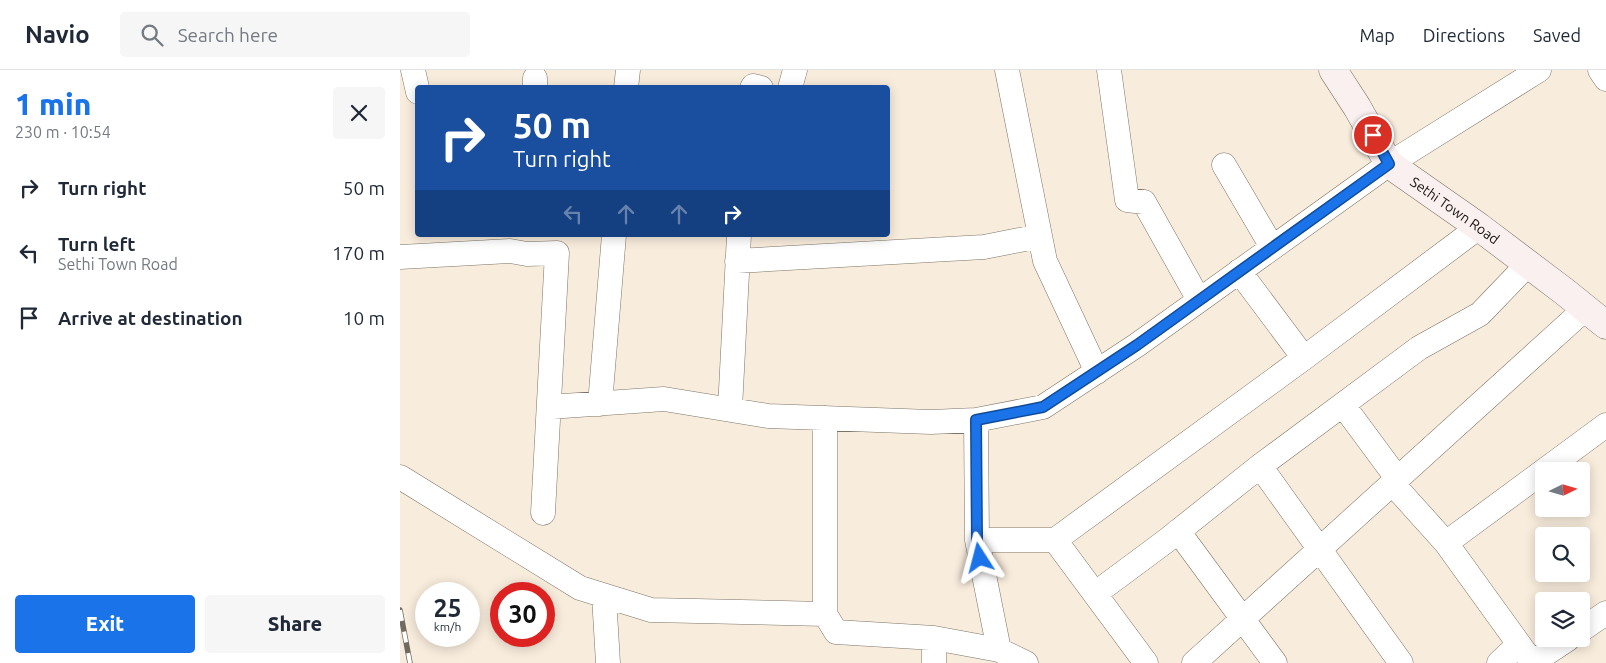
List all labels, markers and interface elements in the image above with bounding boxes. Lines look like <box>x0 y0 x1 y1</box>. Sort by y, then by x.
search box <box>120 12 470 57</box>
text: Navio <box>25 21 90 48</box>
icon: search <box>138 21 166 49</box>
text: Search here <box>178 24 278 46</box>
text: Map <box>1359 25 1395 45</box>
text: Directions <box>1423 25 1505 45</box>
text: Saved <box>1533 25 1581 45</box>
text: 1 min <box>15 87 91 121</box>
button: close <box>333 87 385 139</box>
icon: right <box>430 105 495 170</box>
text: 50 m <box>513 105 591 145</box>
pin <box>1352 114 1394 156</box>
icon: arrive <box>1359 121 1387 149</box>
text: 230 m · 10:54 <box>15 123 111 141</box>
text: Turn right <box>513 146 611 171</box>
icon: right <box>15 174 43 202</box>
street label: Sethi Town Road <box>1407 174 1502 247</box>
text: Turn right <box>58 177 146 199</box>
text: 50 m <box>343 177 385 199</box>
icon: left <box>559 200 587 228</box>
icon: ahead <box>612 200 640 228</box>
icon: ahead <box>665 200 693 228</box>
icon: right <box>718 200 746 228</box>
text: Turn left <box>58 233 136 255</box>
icon: left <box>15 239 43 267</box>
text: 170 m <box>332 242 385 264</box>
text: Sethi Town Road <box>58 255 178 273</box>
icon: arrive <box>15 304 43 332</box>
text: Arrive at destination <box>58 307 243 329</box>
text: 10 m <box>343 307 385 329</box>
north arrow <box>1535 462 1590 518</box>
map controls <box>1535 462 1590 647</box>
button: search <box>1535 527 1590 582</box>
position arrow <box>953 531 1005 583</box>
speed limit sign: 30 <box>490 582 555 647</box>
button: layers <box>1535 592 1590 647</box>
text: 25 <box>433 594 462 622</box>
button: Exit <box>15 595 195 653</box>
button: Share <box>205 595 385 653</box>
text: km/h <box>434 620 461 633</box>

